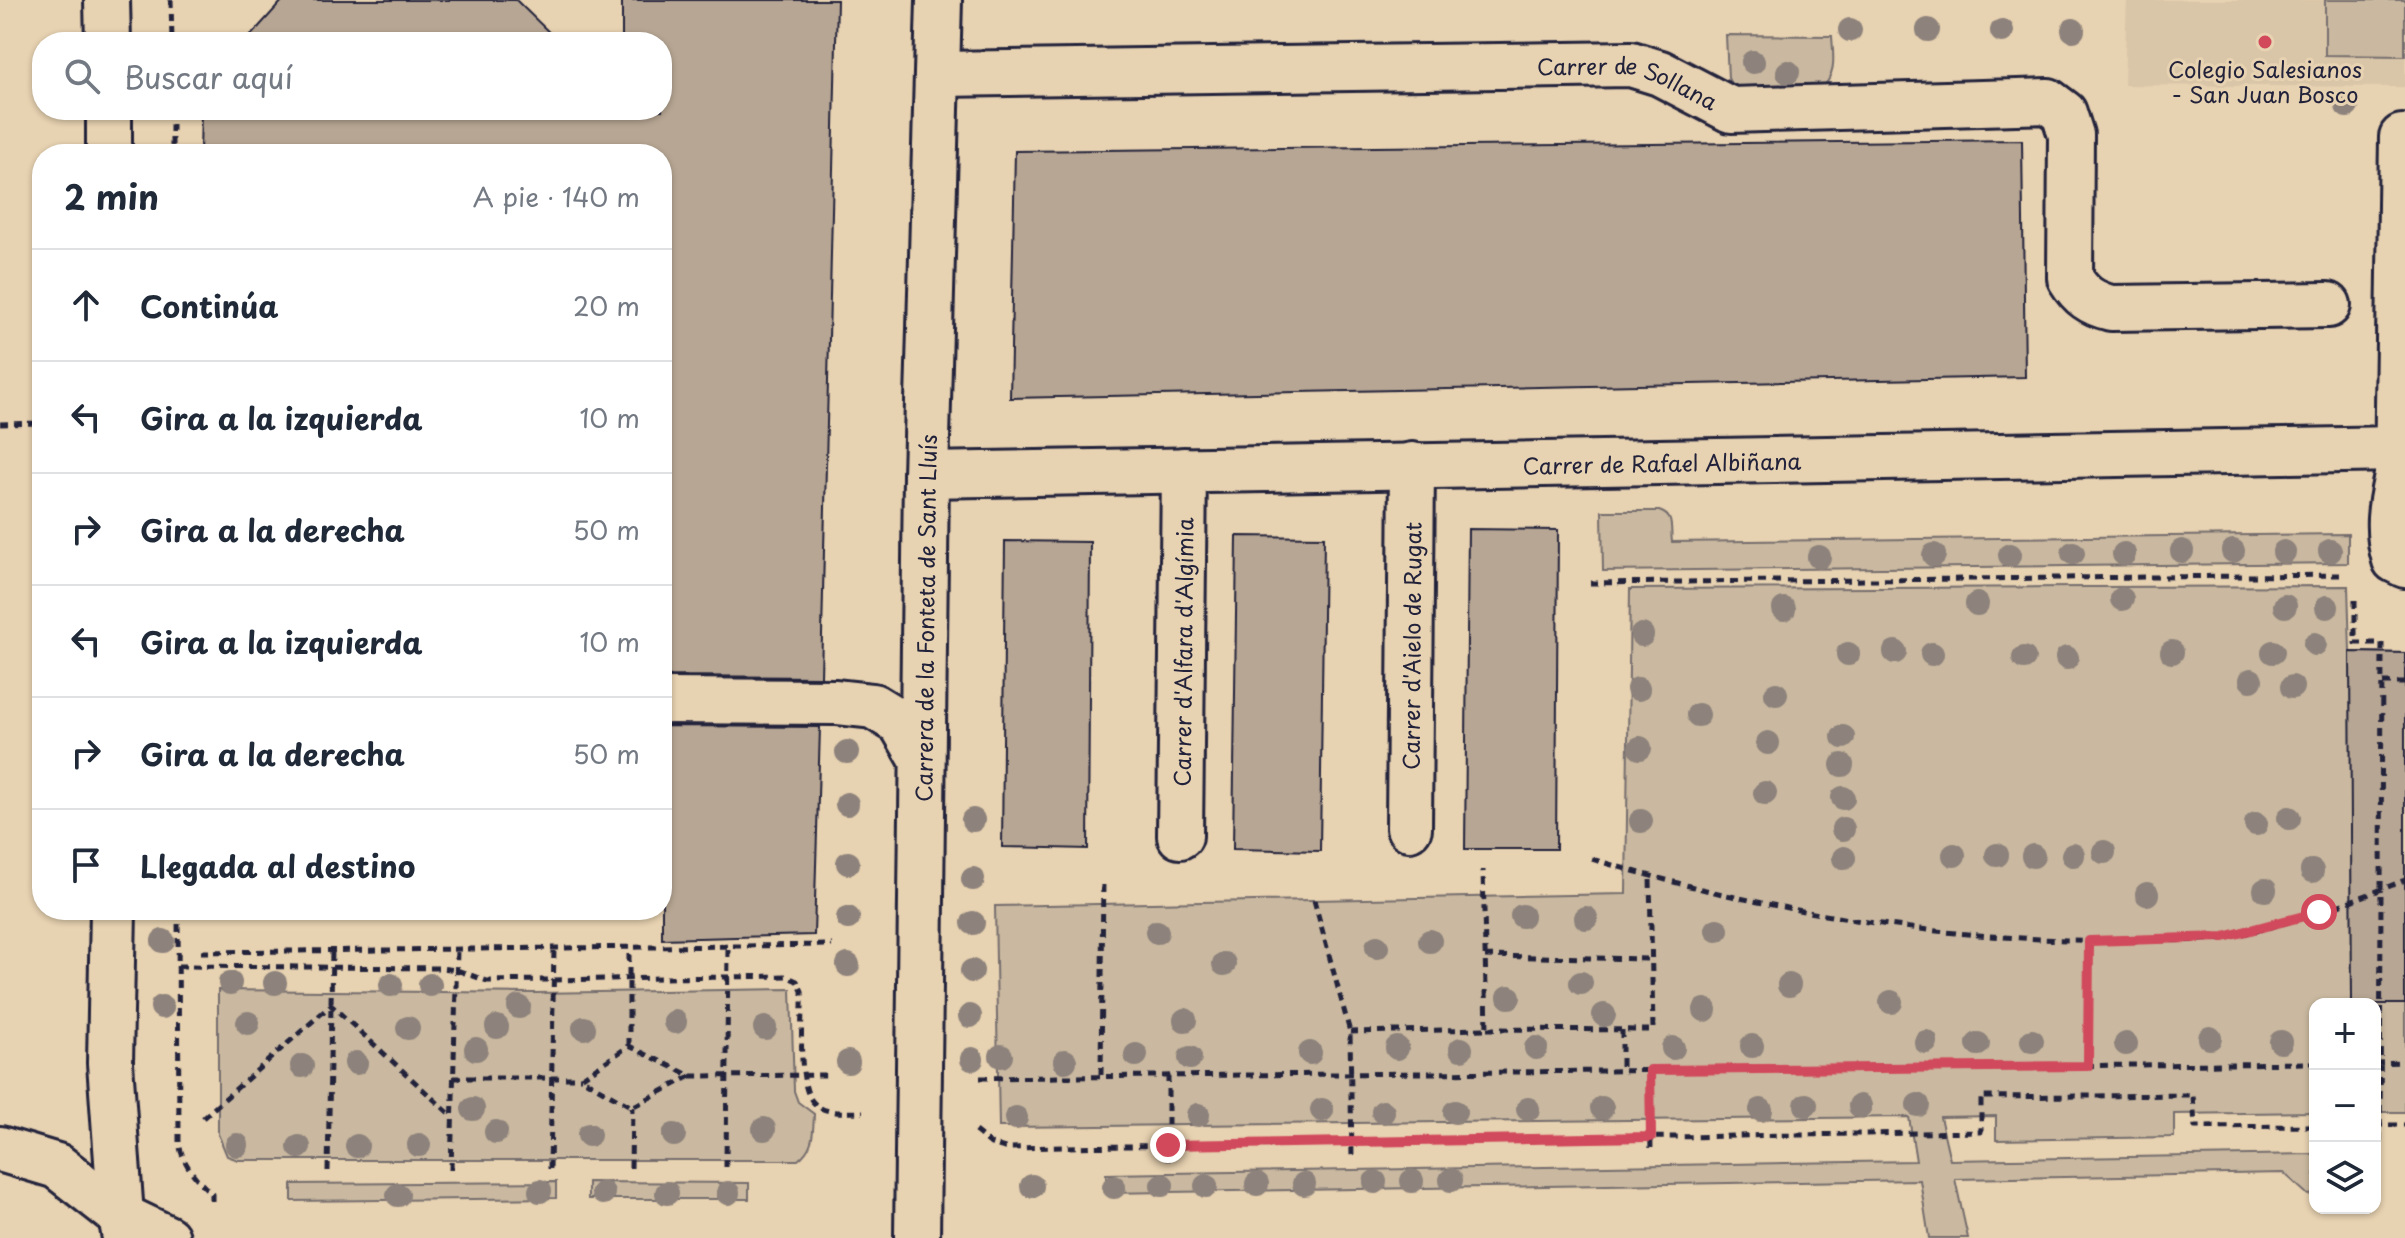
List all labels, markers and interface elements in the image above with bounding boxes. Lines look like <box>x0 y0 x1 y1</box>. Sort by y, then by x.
search box <box>32 32 672 120</box>
marker: Colegio Salesianos - San Juan Bosco <box>2256 33 2274 51</box>
street label: Carrer de Sollana <box>1537 47 1724 117</box>
place label: Colegio Salesianos - San Juan Bosco <box>2168 52 2362 110</box>
icon: search <box>60 54 104 98</box>
text: Buscar aquí <box>124 54 293 99</box>
text: 2 min <box>64 170 159 222</box>
text: A pie · 140 m <box>473 177 640 216</box>
icon: ahead <box>64 283 108 327</box>
text: Continúa <box>140 283 279 328</box>
text: 20 m <box>573 286 640 325</box>
icon: left <box>64 395 108 439</box>
text: Gira a la izquierda <box>140 395 423 440</box>
text: 10 m <box>579 398 640 437</box>
street label: Carrera de la Fonteta de Sant Lluís <box>906 434 944 802</box>
street label: Carrer de Rafael Albiñana <box>1522 443 1802 481</box>
icon: right <box>64 507 108 551</box>
text: Gira a la derecha <box>140 507 405 552</box>
text: 50 m <box>573 510 640 549</box>
street label: Carrer d'Alfara d'Algímia <box>1164 517 1200 787</box>
street label: Carrer d'Aielo de Rugat <box>1393 522 1428 770</box>
icon: left <box>64 619 108 663</box>
text: Gira a la izquierda <box>140 619 423 664</box>
text: 10 m <box>579 622 640 661</box>
icon: right <box>64 731 108 775</box>
text: Gira a la derecha <box>140 731 405 776</box>
text: 50 m <box>573 734 640 773</box>
icon: arrive <box>64 843 108 887</box>
text: Llegada al destino <box>140 843 415 888</box>
route start <box>2301 894 2337 930</box>
map controls <box>2309 998 2381 1214</box>
button: + <box>2309 998 2381 1070</box>
button: − <box>2309 1070 2381 1142</box>
route end <box>1150 1127 1186 1163</box>
button: layers <box>2309 1142 2381 1214</box>

